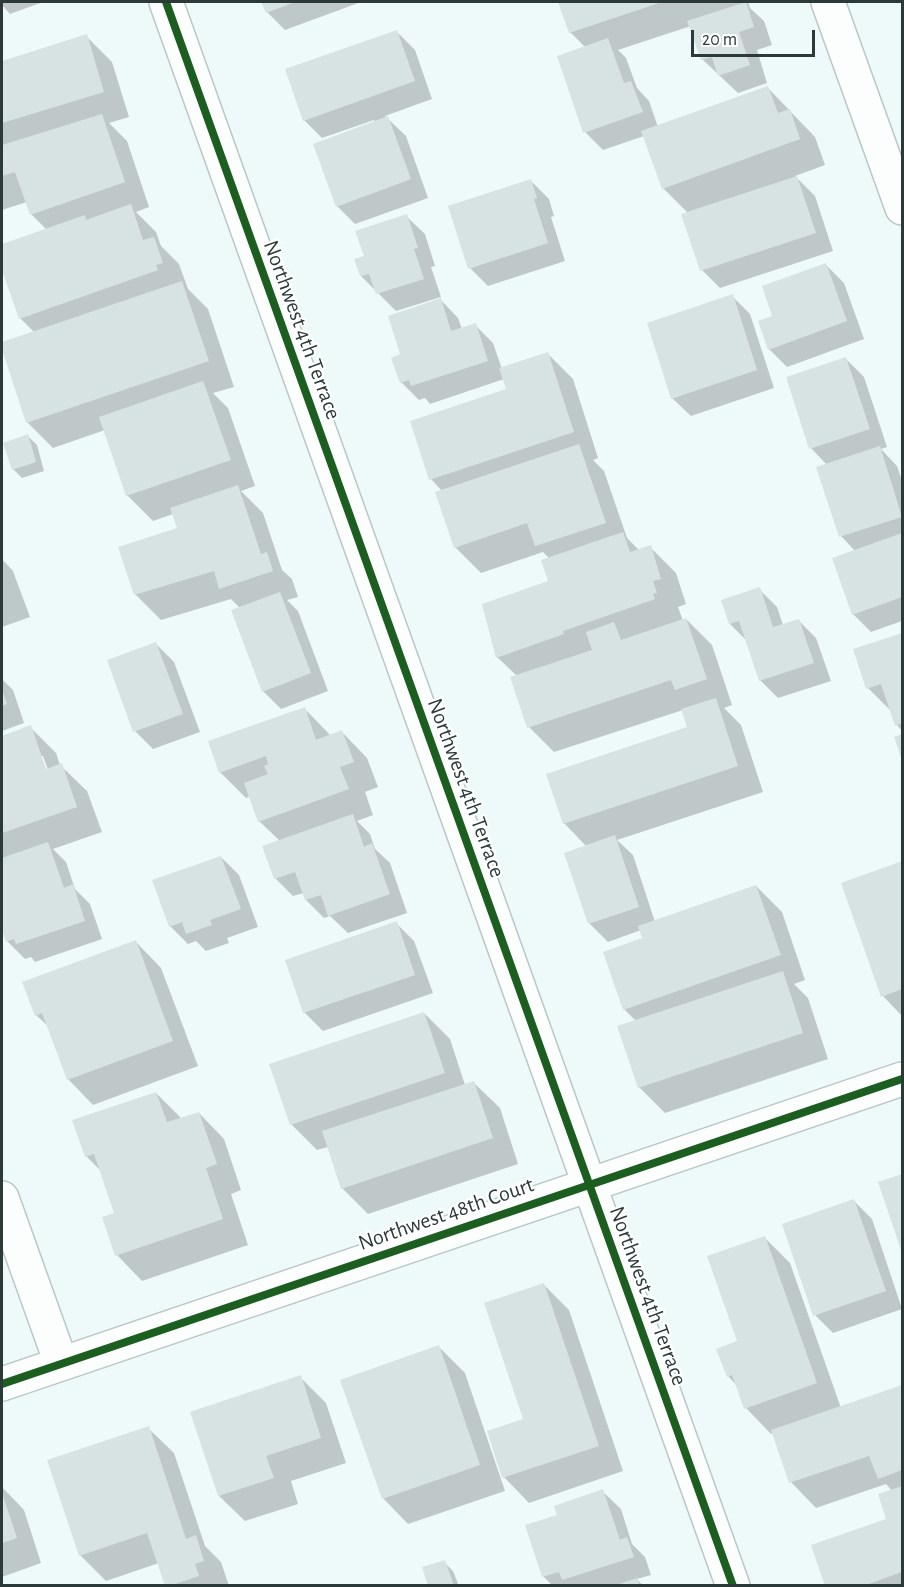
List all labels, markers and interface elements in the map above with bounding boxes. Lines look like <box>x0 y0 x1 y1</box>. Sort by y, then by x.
scale bar <box>694 18 818 56</box>
text: 20 m <box>702 31 737 49</box>
street label: Northwest 4th Terrace <box>257 237 347 423</box>
street label: Northwest 4th Terrace <box>421 695 511 881</box>
street label: Northwest 48th Court <box>355 1172 537 1256</box>
street label: Northwest 4th Terrace <box>603 1203 693 1389</box>

